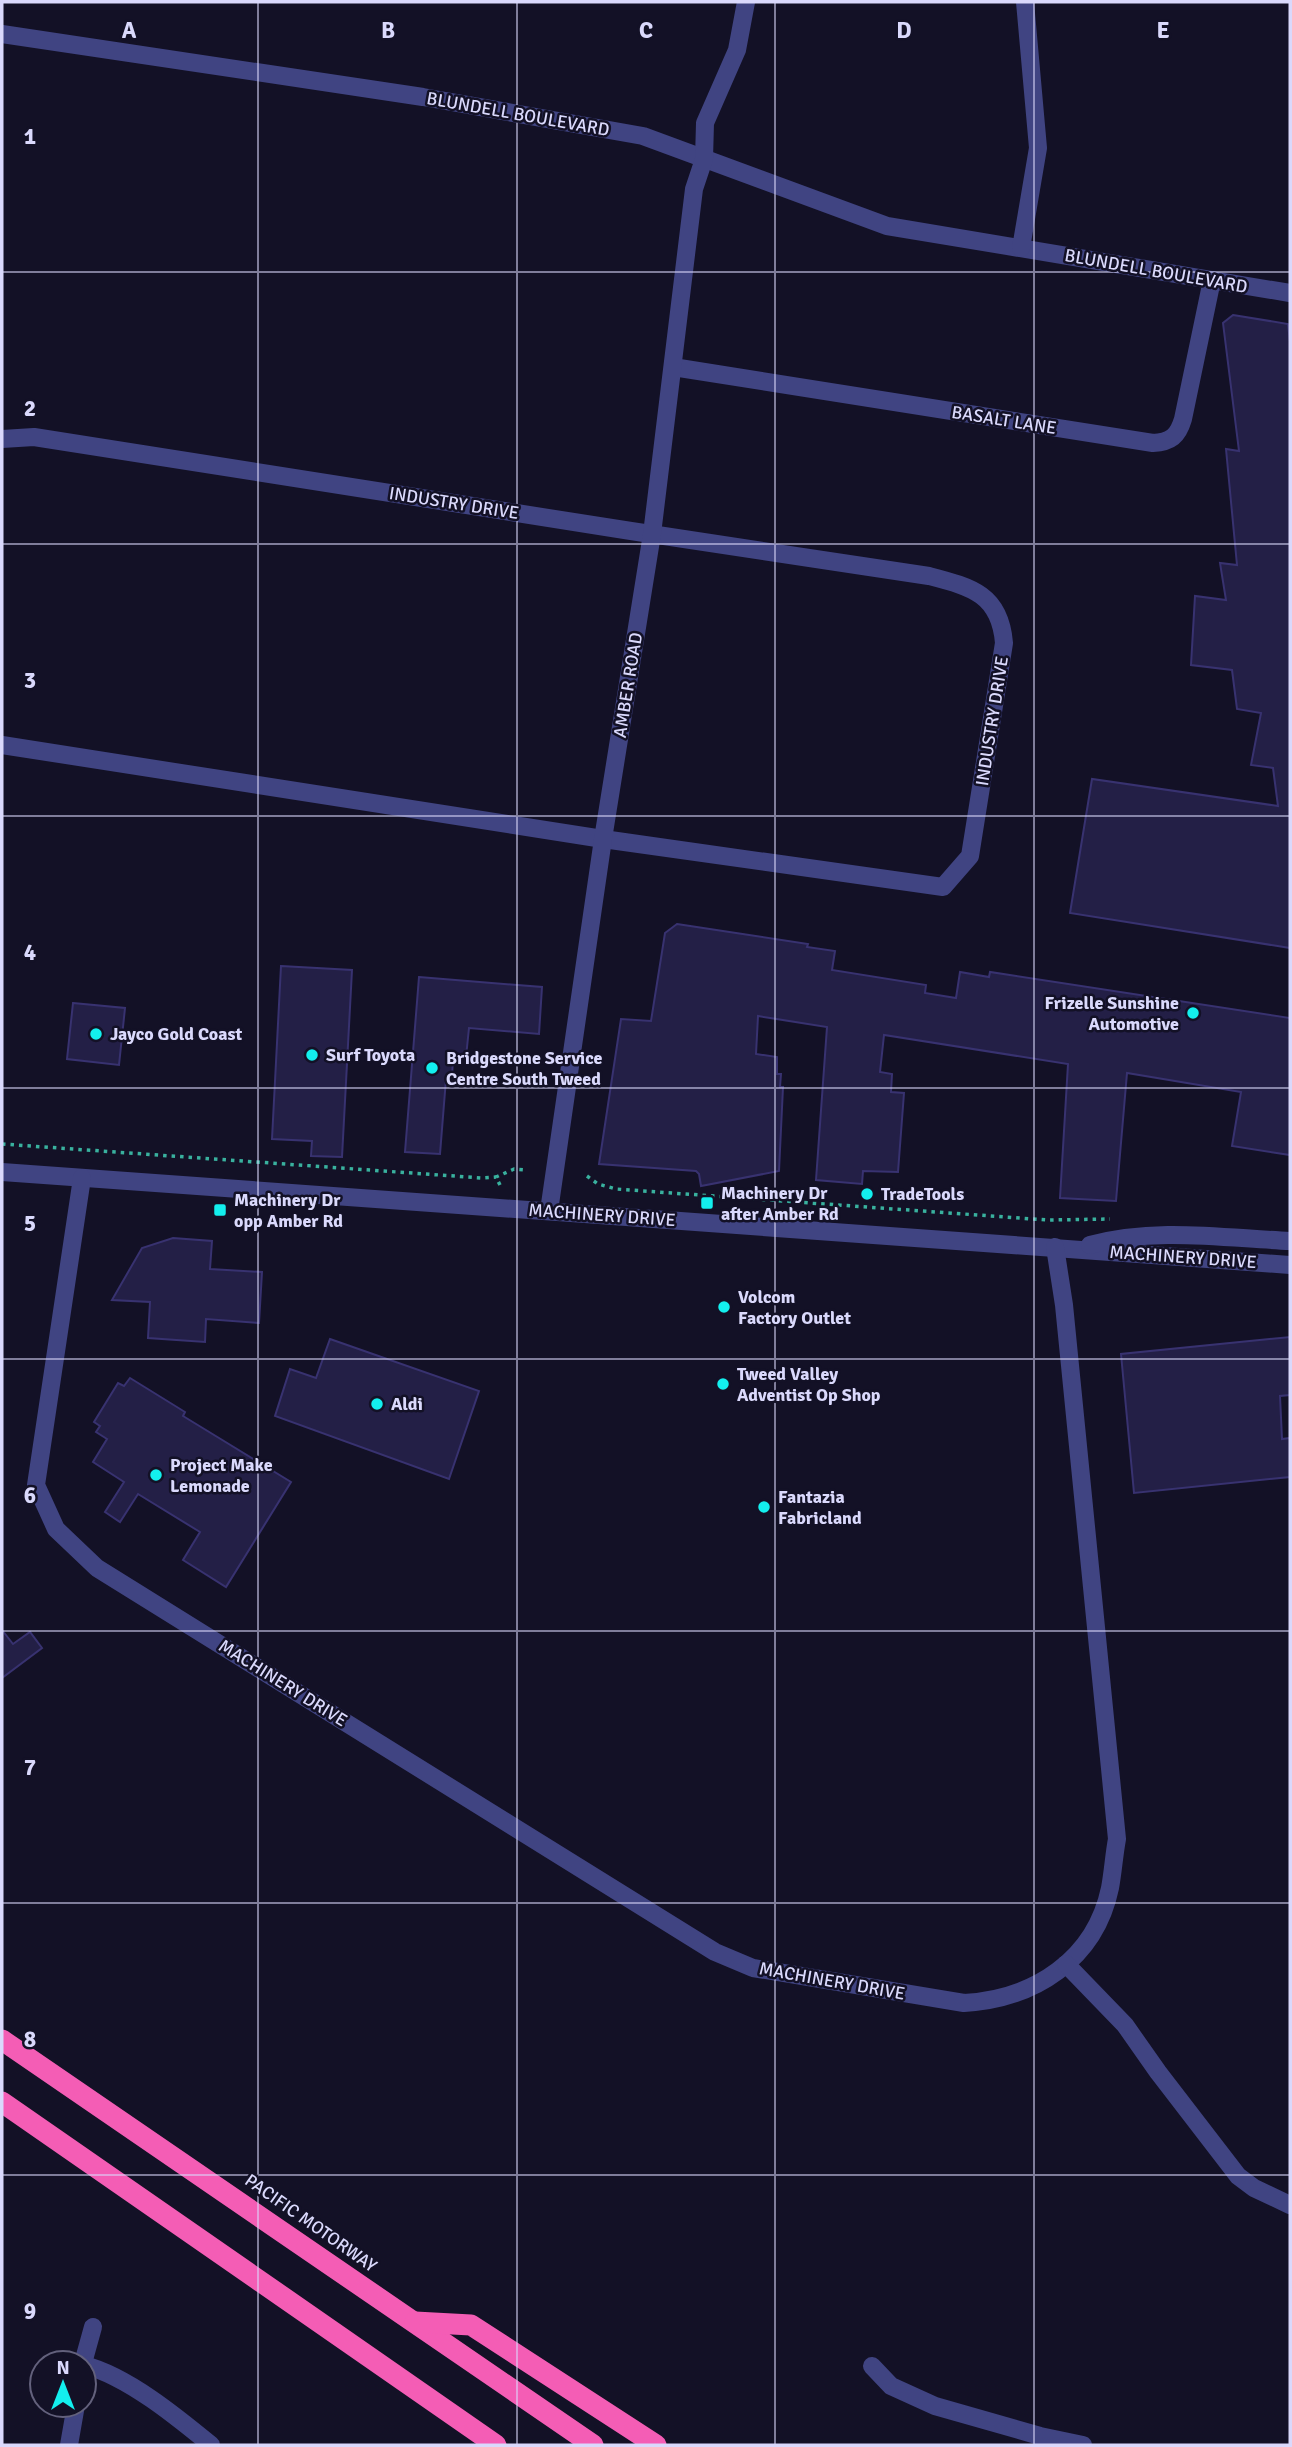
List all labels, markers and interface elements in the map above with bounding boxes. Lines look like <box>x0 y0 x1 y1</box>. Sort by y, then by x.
text: A <box>122 16 137 45</box>
text: B <box>381 16 395 45</box>
text: C <box>639 16 653 45</box>
text: D <box>896 16 912 45</box>
text: E <box>1156 16 1170 45</box>
street label: BLUNDELL BOULEVARD <box>425 87 611 141</box>
text: 1 <box>24 122 36 151</box>
street label: BLUNDELL BOULEVARD <box>1063 244 1249 298</box>
text: 2 <box>24 394 36 423</box>
street label: BASALT LANE <box>950 401 1058 439</box>
street label: INDUSTRY DRIVE <box>387 482 521 524</box>
street label: AMBER ROAD <box>609 631 647 739</box>
street label: INDUSTRY DRIVE <box>971 654 1013 788</box>
text: 3 <box>24 666 36 695</box>
text: 4 <box>24 938 36 967</box>
place label: Frizelle Sunshine Automotive <box>1045 992 1179 1035</box>
marker: Frizelle Sunshine Automotive <box>1185 1005 1201 1021</box>
place label: Jayco Gold Coast <box>110 1023 242 1045</box>
marker: Jayco Gold Coast <box>88 1026 104 1042</box>
place label: Surf Toyota <box>326 1044 415 1066</box>
marker: Surf Toyota <box>304 1047 320 1063</box>
place label: Bridgestone Service Centre South Tweed <box>446 1047 603 1090</box>
marker: Bridgestone Service Centre South Tweed <box>424 1060 440 1076</box>
place label: Machinery Dr after Amber Rd <box>721 1182 839 1225</box>
place label: TradeTools <box>881 1183 964 1205</box>
marker: TradeTools <box>859 1186 875 1202</box>
place label: Machinery Dr opp Amber Rd <box>234 1189 343 1232</box>
marker: Machinery Dr after Amber Rd <box>699 1195 715 1211</box>
street label: MACHINERY DRIVE <box>528 1199 676 1231</box>
marker: Machinery Dr opp Amber Rd <box>212 1202 228 1218</box>
text: 5 <box>24 1209 36 1238</box>
street label: MACHINERY DRIVE <box>1109 1241 1257 1273</box>
place label: Volcom Factory Outlet <box>738 1286 851 1329</box>
marker: Volcom Factory Outlet <box>716 1299 732 1315</box>
place label: Tweed Valley Adventist Op Shop <box>737 1363 881 1406</box>
marker: Tweed Valley Adventist Op Shop <box>715 1376 731 1392</box>
place label: Aldi <box>391 1393 423 1415</box>
marker: Aldi <box>369 1396 385 1412</box>
place label: Project Make Lemonade <box>170 1454 273 1497</box>
marker: Project Make Lemonade <box>148 1467 164 1483</box>
text: 6 <box>24 1481 36 1510</box>
place label: Fantazia Fabricland <box>778 1486 862 1529</box>
marker: Fantazia Fabricland <box>756 1499 772 1515</box>
street label: MACHINERY DRIVE <box>215 1635 351 1731</box>
text: 7 <box>24 1753 36 1782</box>
street label: MACHINERY DRIVE <box>757 1957 907 2005</box>
text: 8 <box>24 2025 36 2054</box>
street label: PACIFIC MOTORWAY <box>241 2169 381 2277</box>
text: 9 <box>24 2297 36 2326</box>
north arrow <box>28 2349 98 2419</box>
text: N <box>56 2356 70 2380</box>

